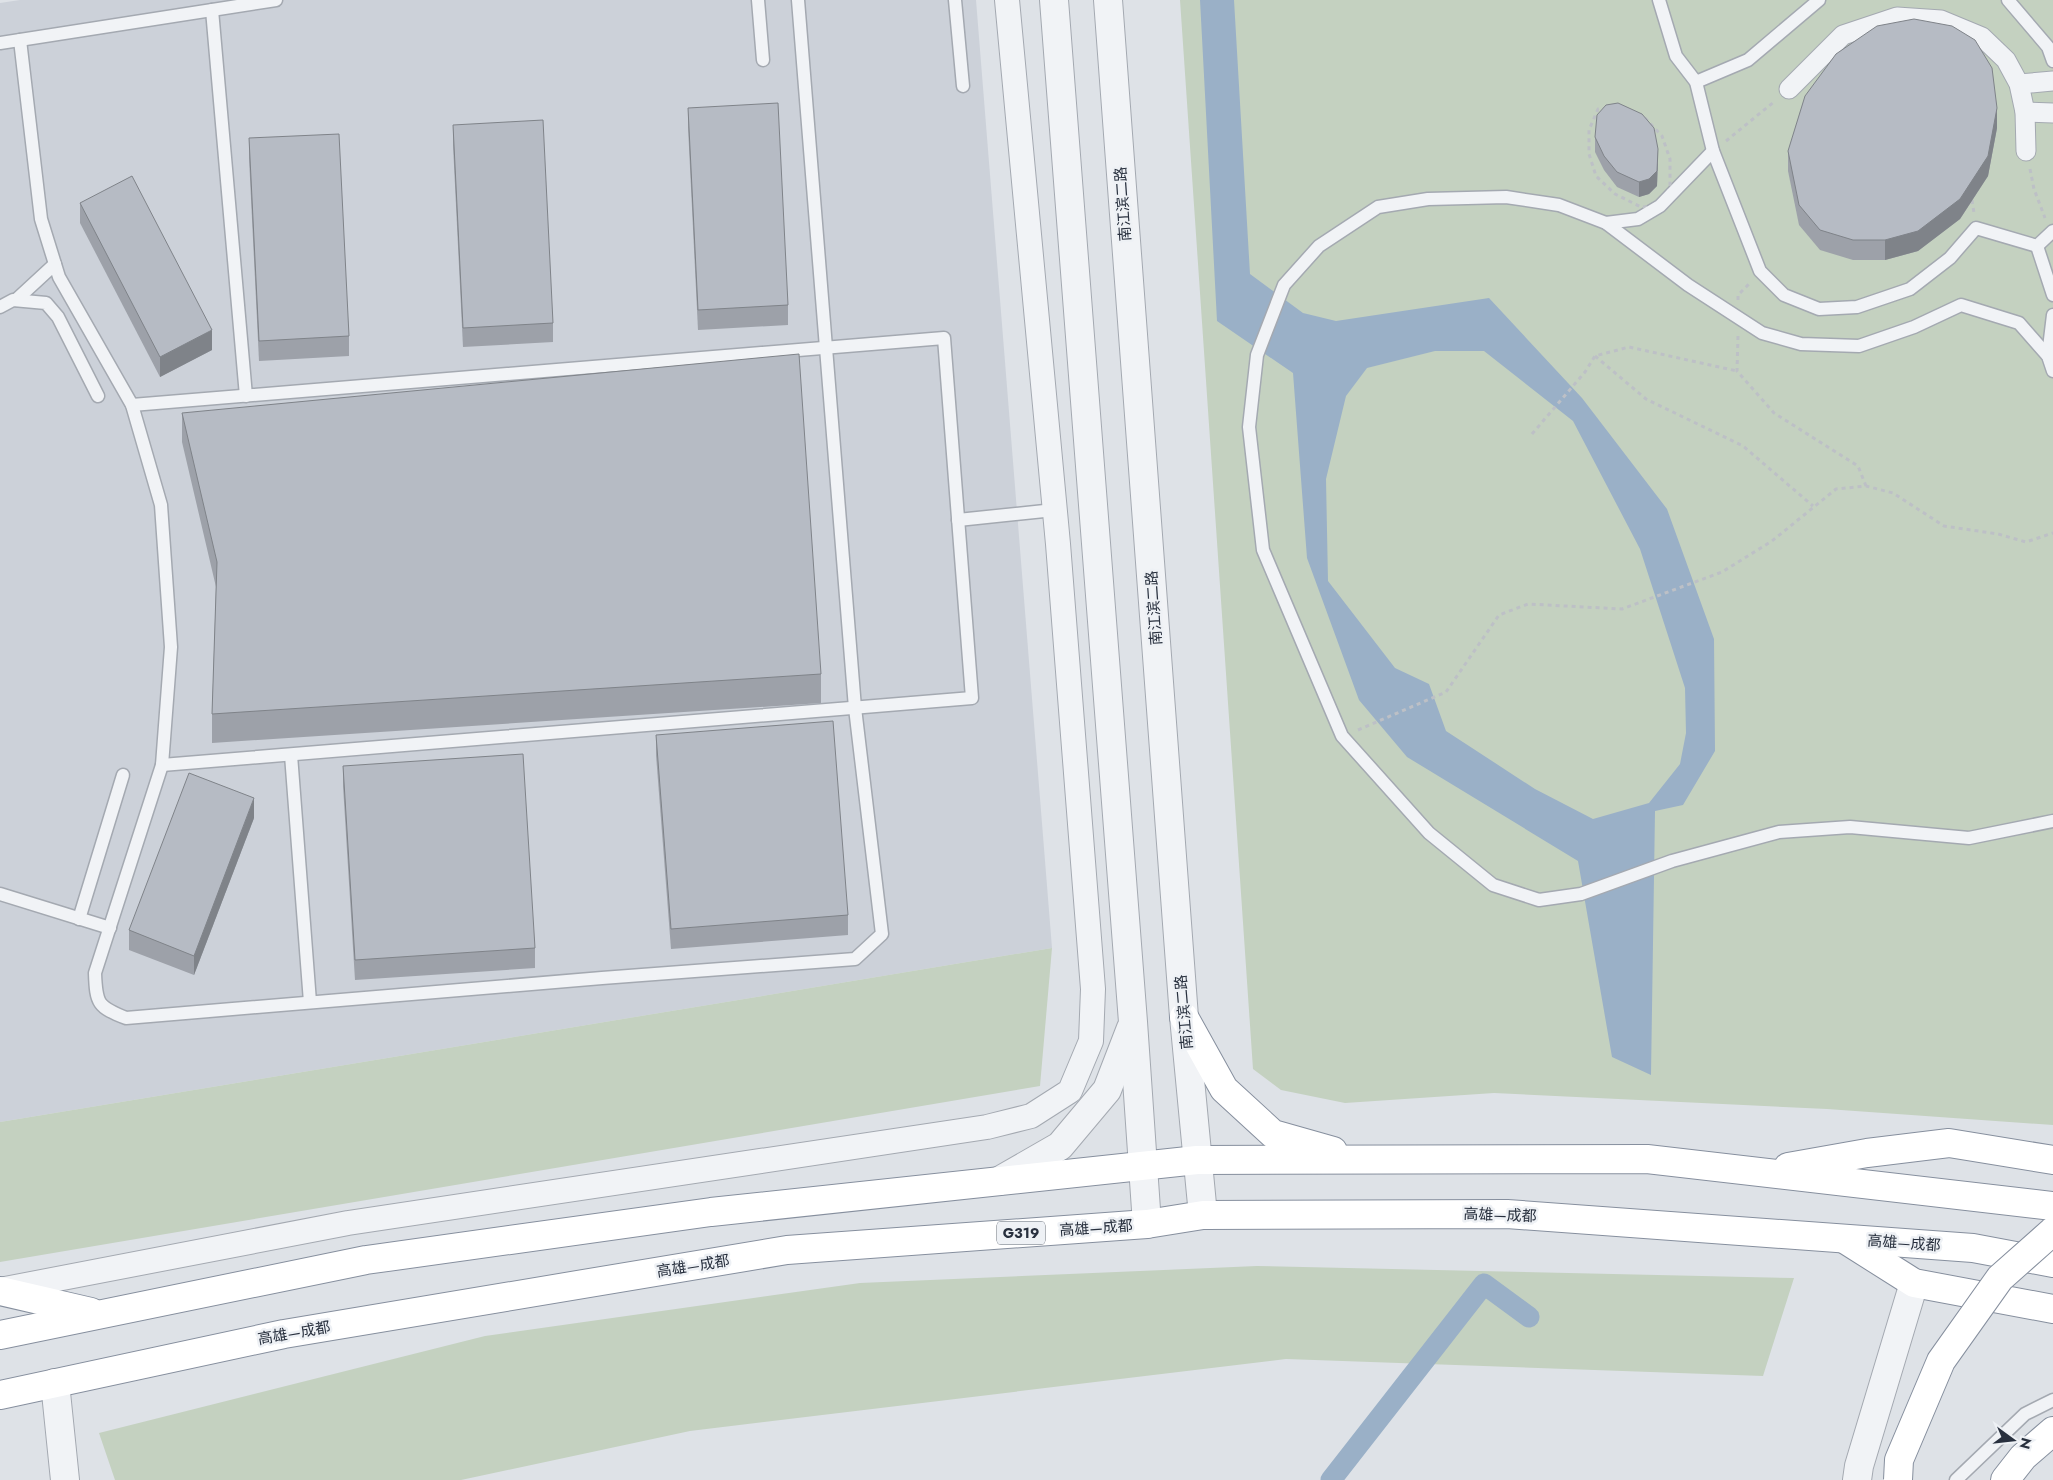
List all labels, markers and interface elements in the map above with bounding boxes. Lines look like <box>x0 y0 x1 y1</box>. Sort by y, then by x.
street label: 南江滨二路 <box>1109 166 1137 242</box>
street label: 南江滨二路 <box>1140 570 1168 646</box>
street label: 南江滨二路 <box>1170 974 1198 1050</box>
street label: 高雄—成都 <box>1463 1203 1537 1227</box>
street label: 高雄—成都 <box>1059 1214 1133 1242</box>
road number: G319 <box>997 1222 1045 1244</box>
street label: 高雄—成都 <box>1867 1229 1941 1257</box>
street label: 高雄—成都 <box>655 1249 731 1283</box>
street label: 高雄—成都 <box>256 1316 332 1350</box>
north arrow <box>1988 1415 2038 1465</box>
text: N <box>2014 1435 2037 1451</box>

